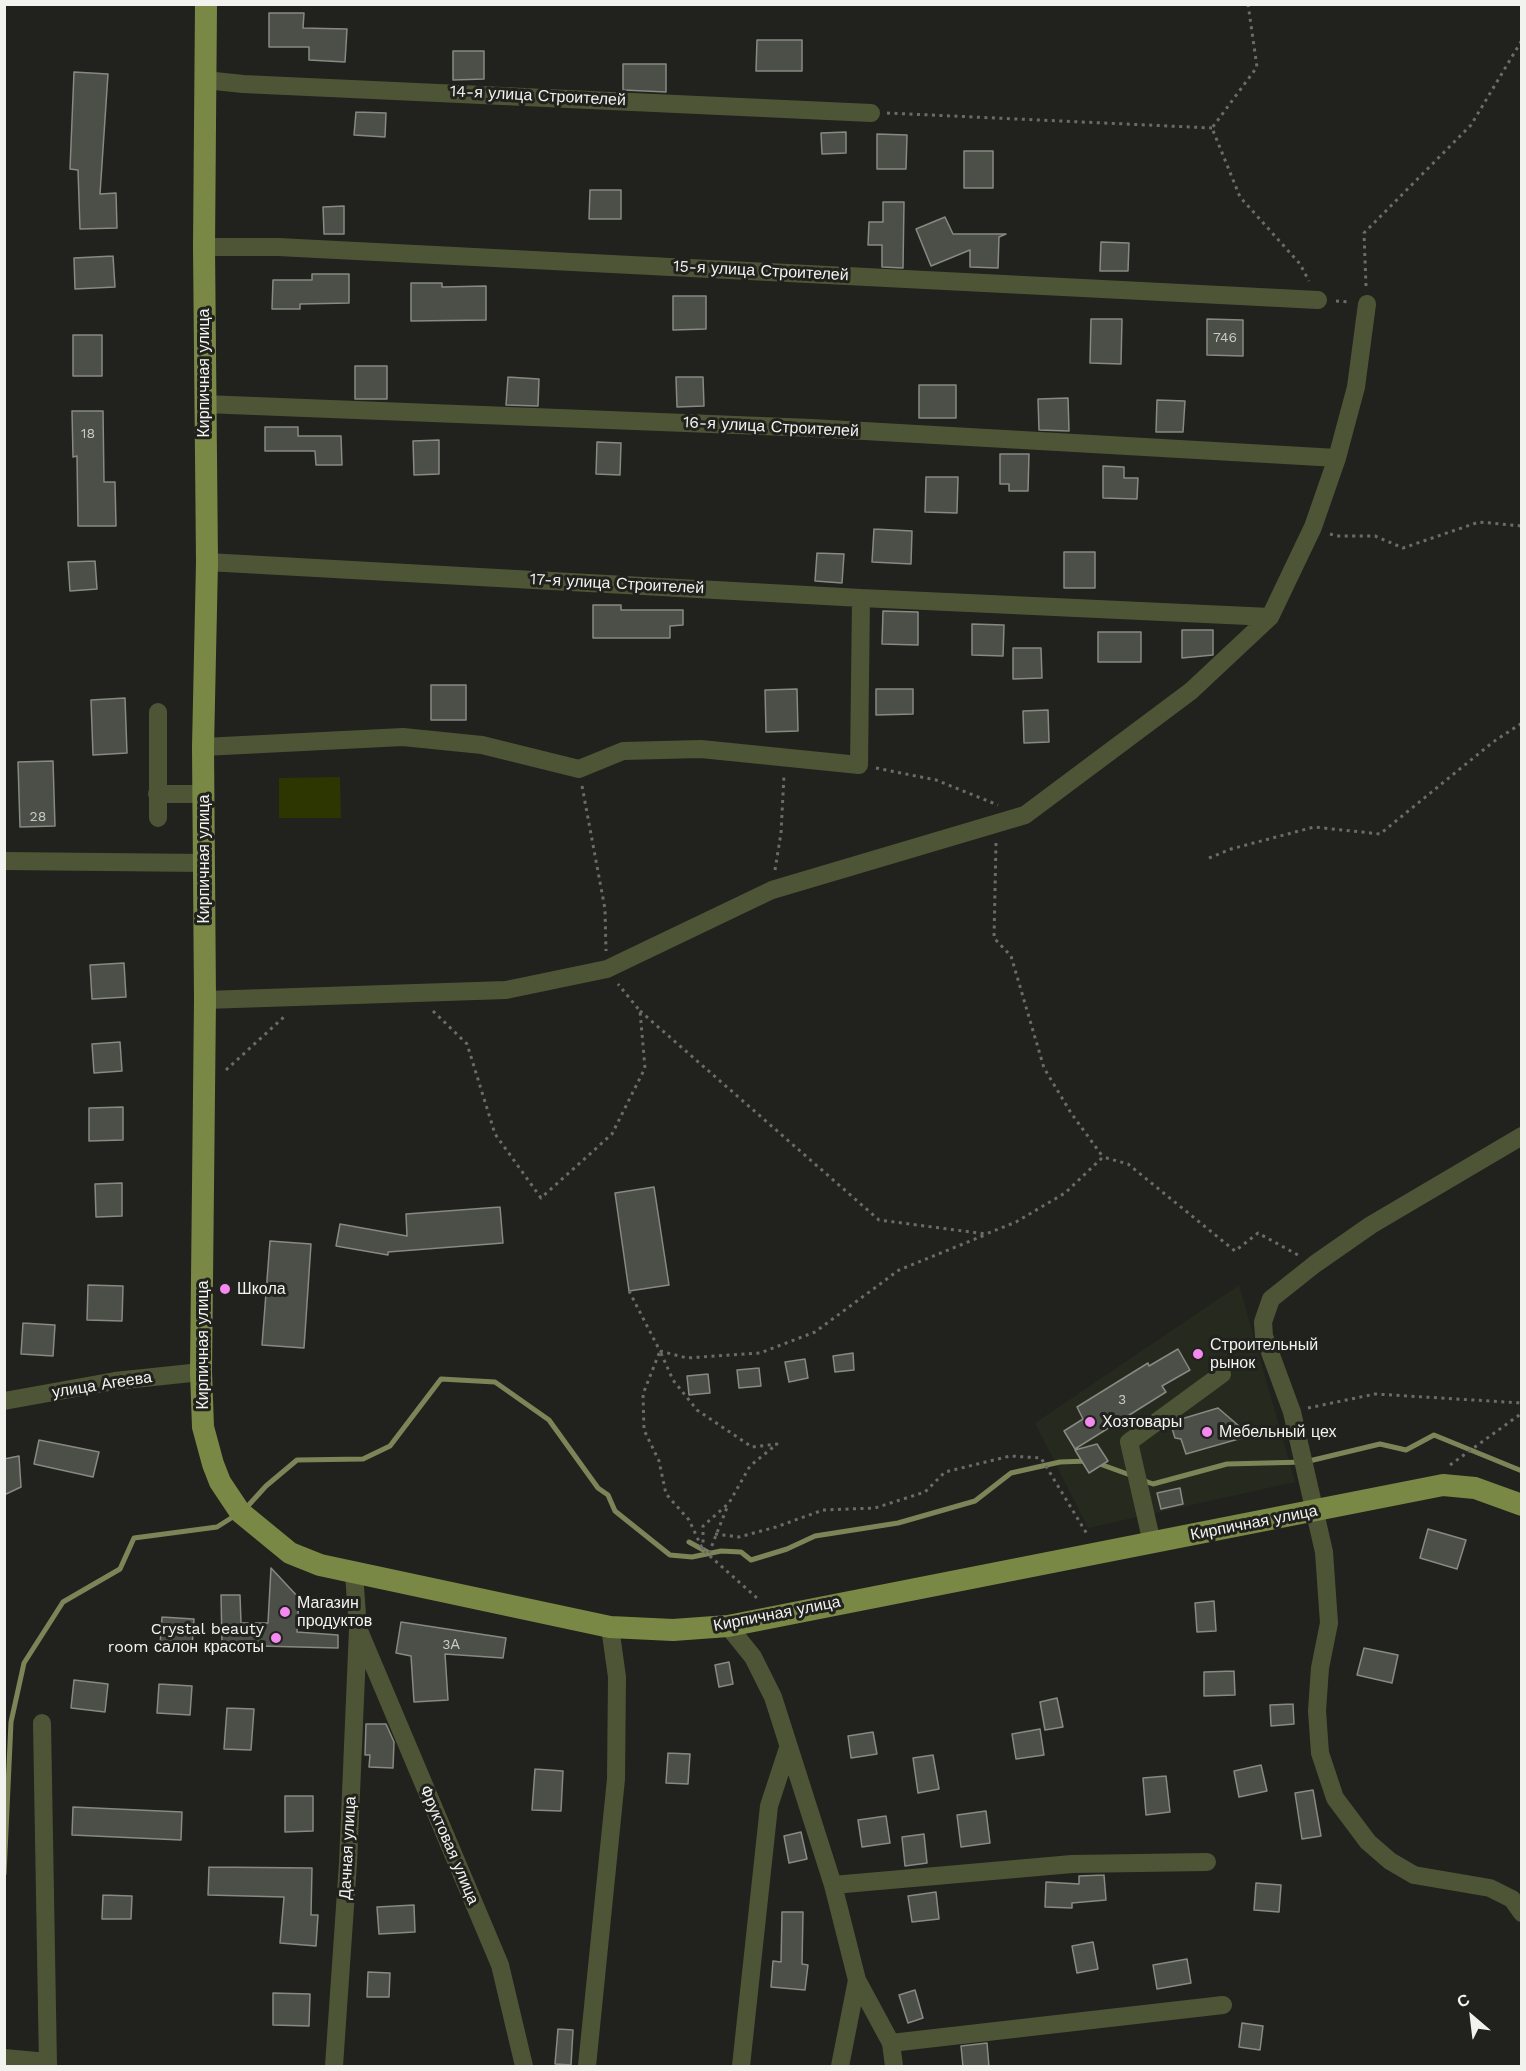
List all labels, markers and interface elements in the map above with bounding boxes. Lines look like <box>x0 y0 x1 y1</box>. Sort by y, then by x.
street label: 14-я улица Строителей <box>450 82 626 110</box>
street label: 15-я улица Строителей <box>673 257 849 285</box>
street label: Кирпичная улица <box>194 309 214 437</box>
house number: 746 <box>1213 330 1237 346</box>
street label: 16-я улица Строителей <box>683 413 859 441</box>
house number: 18 <box>81 426 95 442</box>
street label: 17-я улица Строителей <box>529 570 705 598</box>
street label: Кирпичная улица <box>194 795 214 923</box>
house number: 28 <box>30 809 46 825</box>
place label: Школа <box>237 1279 286 1299</box>
street label: Кирпичная улица <box>193 1281 213 1409</box>
marker: Школа <box>218 1282 232 1296</box>
place label: Строительный рынок <box>1210 1335 1318 1373</box>
marker: Строительный рынок <box>1191 1347 1205 1361</box>
street label: улица Агеева <box>51 1368 153 1402</box>
house number: 3 <box>1118 1392 1126 1408</box>
place label: Хозтовары <box>1102 1412 1182 1432</box>
marker: Хозтовары <box>1083 1415 1097 1429</box>
place label: Мебельный цех <box>1219 1422 1337 1442</box>
marker: Мебельный цех <box>1200 1425 1214 1439</box>
street label: Кирпичная улица <box>1189 1501 1319 1545</box>
street label: Кирпичная улица <box>712 1592 842 1636</box>
place label: Магазин продуктов <box>297 1593 372 1631</box>
marker: Магазин продуктов <box>278 1605 292 1619</box>
place label: Crystal beauty room салон красоты <box>108 1619 264 1657</box>
marker: Crystal beauty room салон красоты <box>269 1631 283 1645</box>
house number: 3А <box>442 1637 460 1653</box>
street label: Фруктовая улица <box>415 1783 483 1907</box>
street label: Дачная улица <box>336 1796 360 1900</box>
north arrow <box>1442 1987 1502 2047</box>
text: С <box>1454 1990 1473 2012</box>

